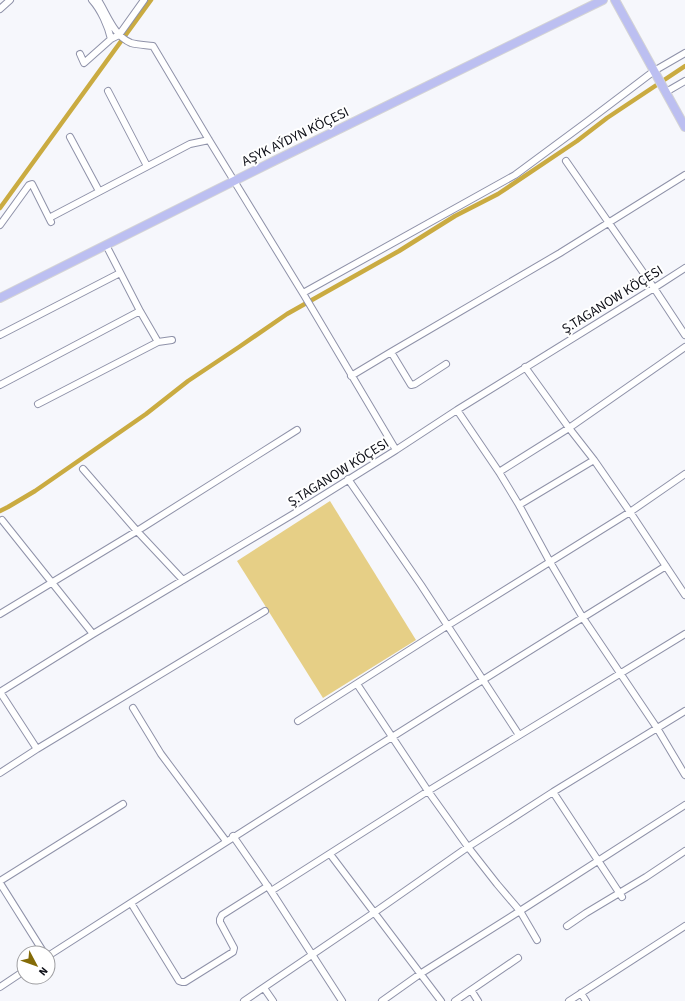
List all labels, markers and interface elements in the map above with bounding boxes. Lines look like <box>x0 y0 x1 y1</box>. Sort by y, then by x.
street label: AŞYK AÝDYN KÖÇESI <box>238 102 352 172</box>
street label: Ş.TAGANOW KÖÇESI <box>558 261 667 339</box>
street label: Ş.TAGANOW KÖÇESI <box>284 434 393 512</box>
north arrow <box>16 945 56 985</box>
text: N <box>35 964 51 979</box>

